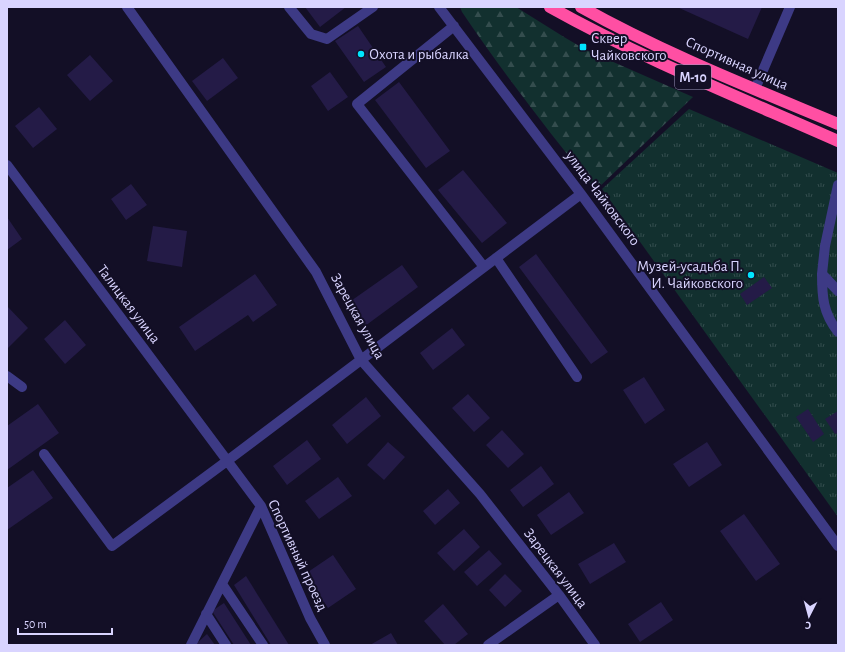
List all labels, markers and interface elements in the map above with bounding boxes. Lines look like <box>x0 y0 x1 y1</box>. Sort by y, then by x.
place label: Сквер Чайковского <box>591 31 667 63</box>
street label: Спортивная улица <box>683 34 790 93</box>
marker: Сквер Чайковского <box>578 42 588 52</box>
place label: Охота и рыбалка <box>369 47 469 62</box>
marker: Охота и рыбалка <box>356 49 366 59</box>
road number: М-10 <box>675 65 711 89</box>
street label: улица Чайковского <box>562 148 643 248</box>
place label: Музей-усадьба П. И. Чайковского <box>637 259 743 291</box>
street label: Талицкая улица <box>94 262 163 346</box>
marker: Музей-усадьба П. И. Чайковского <box>746 270 756 280</box>
street label: Зарецкая улица <box>328 271 387 362</box>
street label: Спортивный проезд <box>265 497 330 613</box>
street label: Зарецкая улица <box>521 526 590 611</box>
north arrow <box>789 596 829 636</box>
scale bar <box>18 610 112 636</box>
text: 50 m <box>24 618 47 630</box>
text: С <box>804 620 812 631</box>

